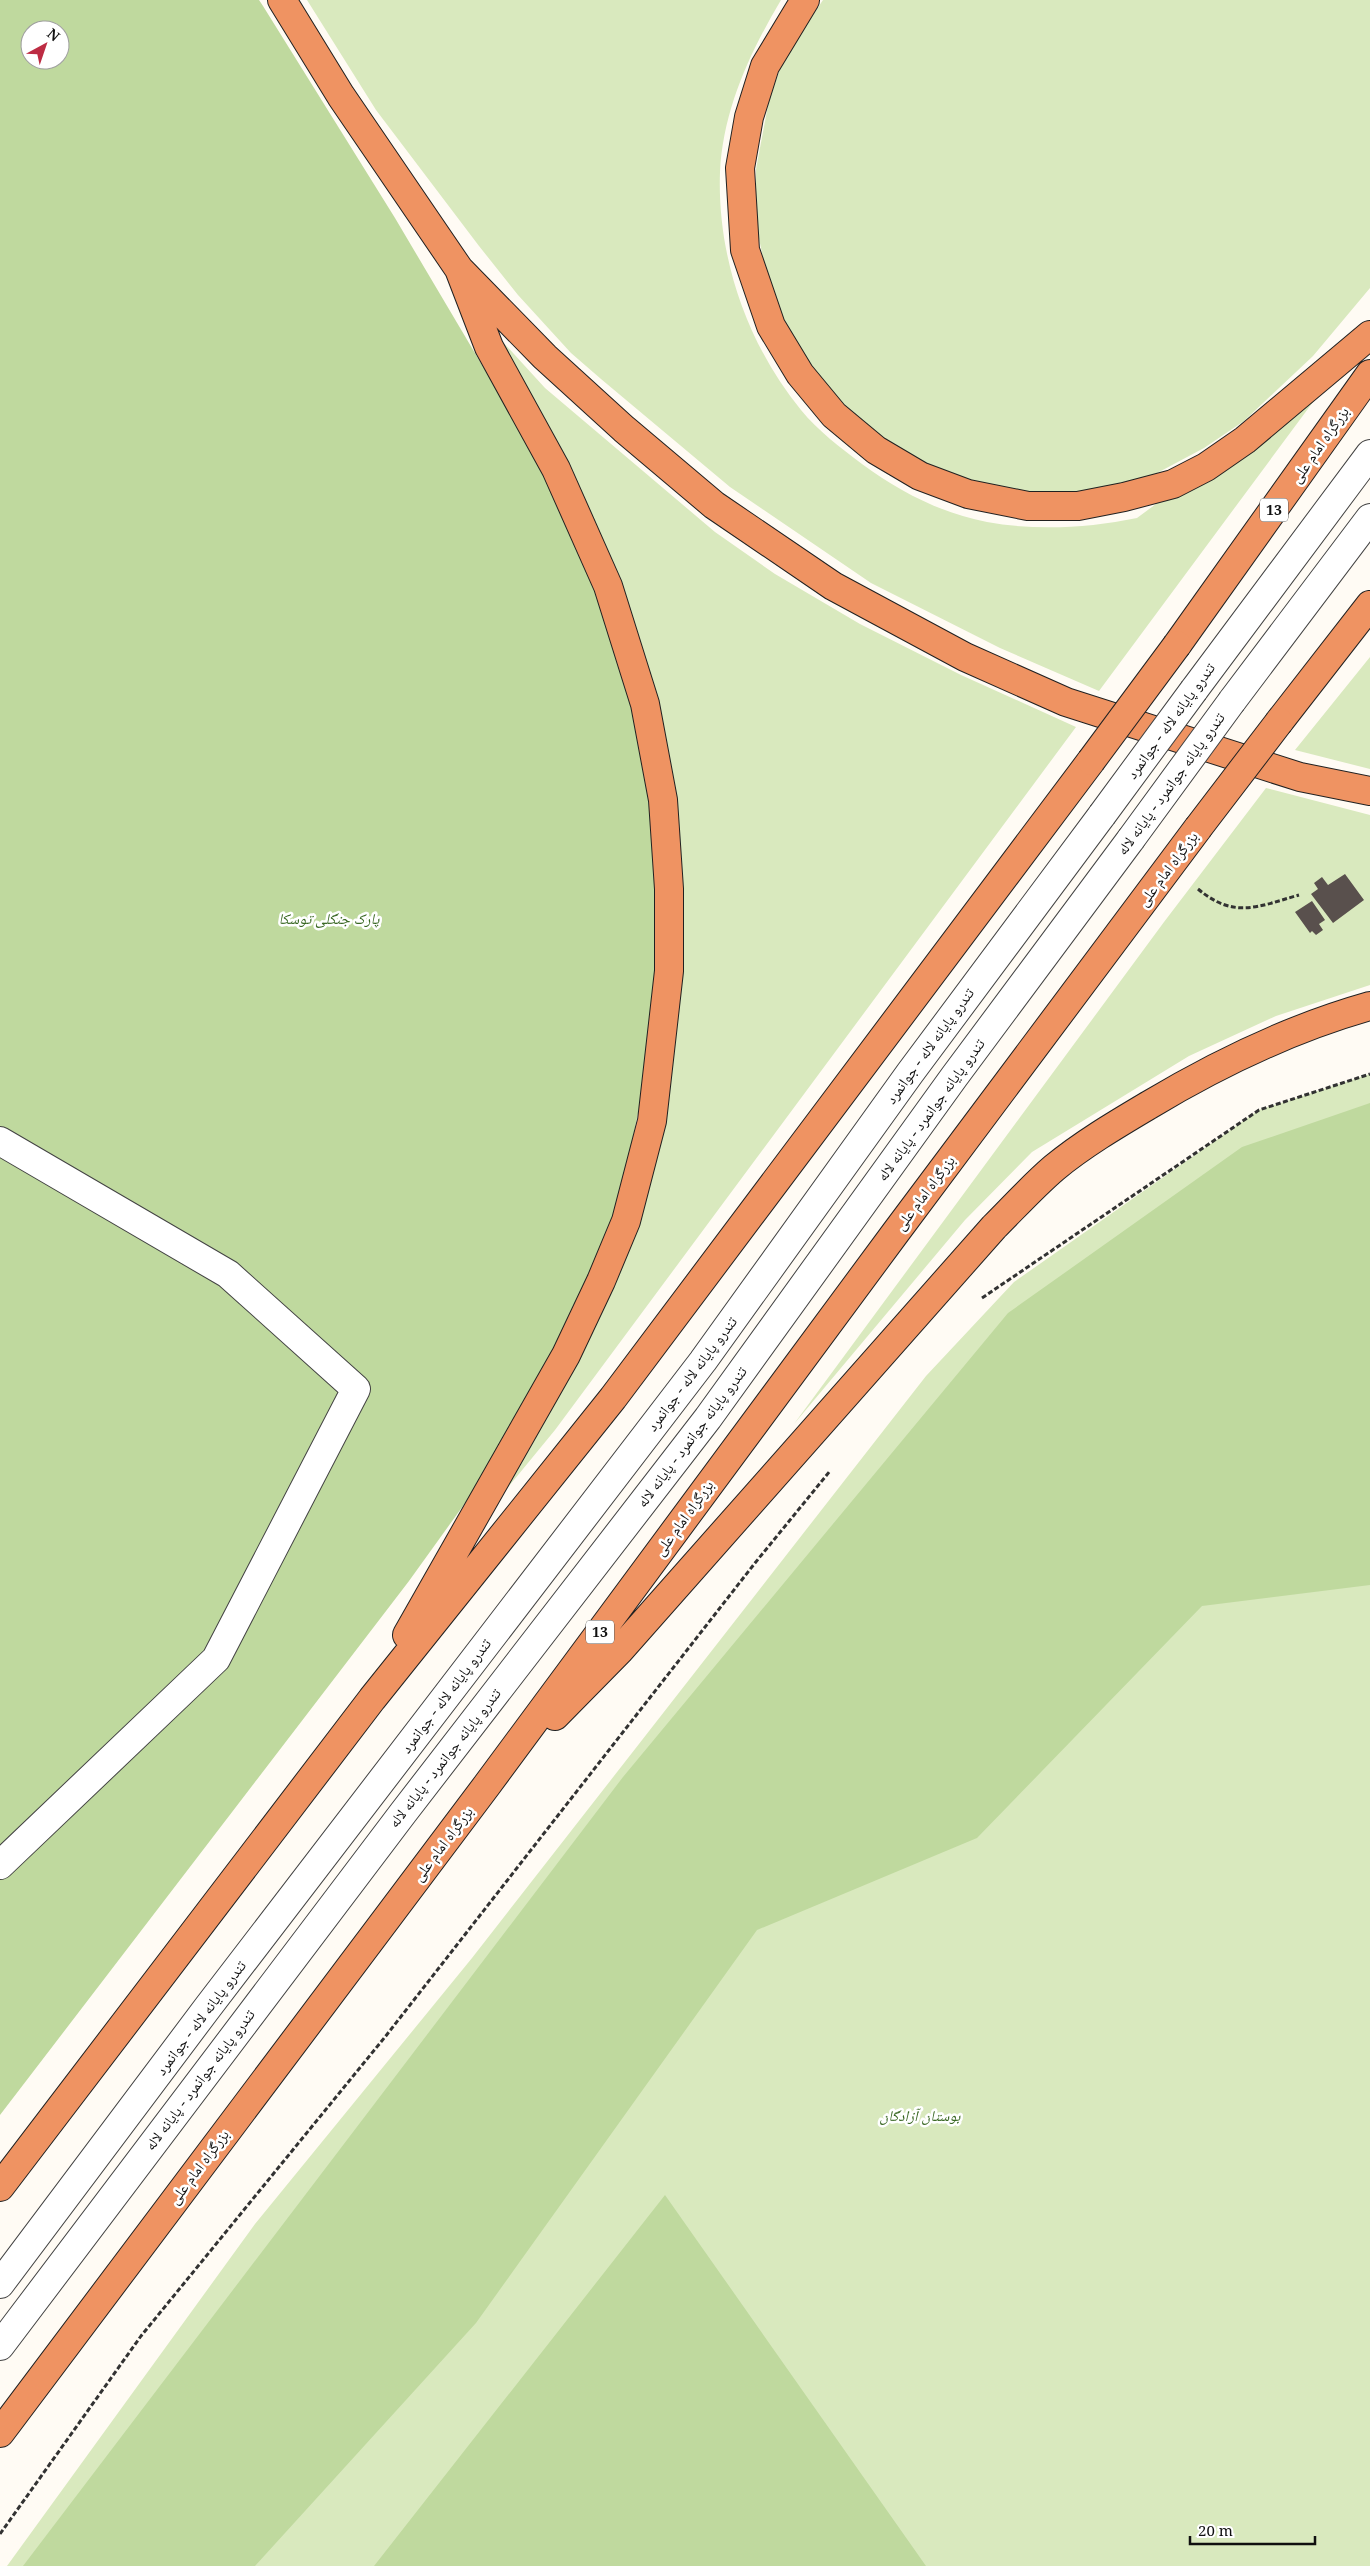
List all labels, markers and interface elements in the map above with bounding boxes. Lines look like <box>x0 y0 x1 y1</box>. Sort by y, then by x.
north arrow <box>20 20 70 70</box>
text: N <box>43 24 64 45</box>
street label: بزرگراه امام علی <box>1286 402 1354 487</box>
road number: 13 <box>1260 498 1288 522</box>
street label: تندرو پایانه لاله - جوانمرد <box>1121 658 1220 783</box>
street label: تندرو پایانه جوانمرد - پایانه لاله <box>1112 708 1229 859</box>
street label: بزرگراه امام علی <box>1132 827 1203 911</box>
park label: پارک جنگلی توسکا <box>279 908 380 928</box>
street label: تندرو پایانه لاله - جوانمرد <box>880 983 979 1108</box>
street label: تندرو پایانه جوانمرد - پایانه لاله <box>872 1034 989 1185</box>
street label: بزرگراه امام علی <box>889 1151 960 1235</box>
street label: تندرو پایانه لاله - جوانمرد <box>641 1311 741 1435</box>
street label: تندرو پایانه جوانمرد - پایانه لاله <box>632 1361 751 1511</box>
street label: بزرگراه امام علی <box>649 1476 718 1560</box>
road number: 13 <box>586 1620 614 1644</box>
street label: تندرو پایانه لاله - جوانمرد <box>395 1633 495 1757</box>
street label: تندرو پایانه جوانمرد - پایانه لاله <box>384 1683 505 1831</box>
street label: بزرگراه امام علی <box>407 1802 478 1886</box>
street label: تندرو پایانه لاله - جوانمرد <box>150 1955 250 2079</box>
street label: تندرو پایانه جوانمرد - پایانه لاله <box>140 2004 259 2154</box>
park label: بوستان آزادگان <box>880 2105 961 2125</box>
street label: بزرگراه امام علی <box>163 2125 234 2209</box>
scale bar <box>1190 2514 1315 2546</box>
text: 20 m <box>1198 2520 1233 2540</box>

